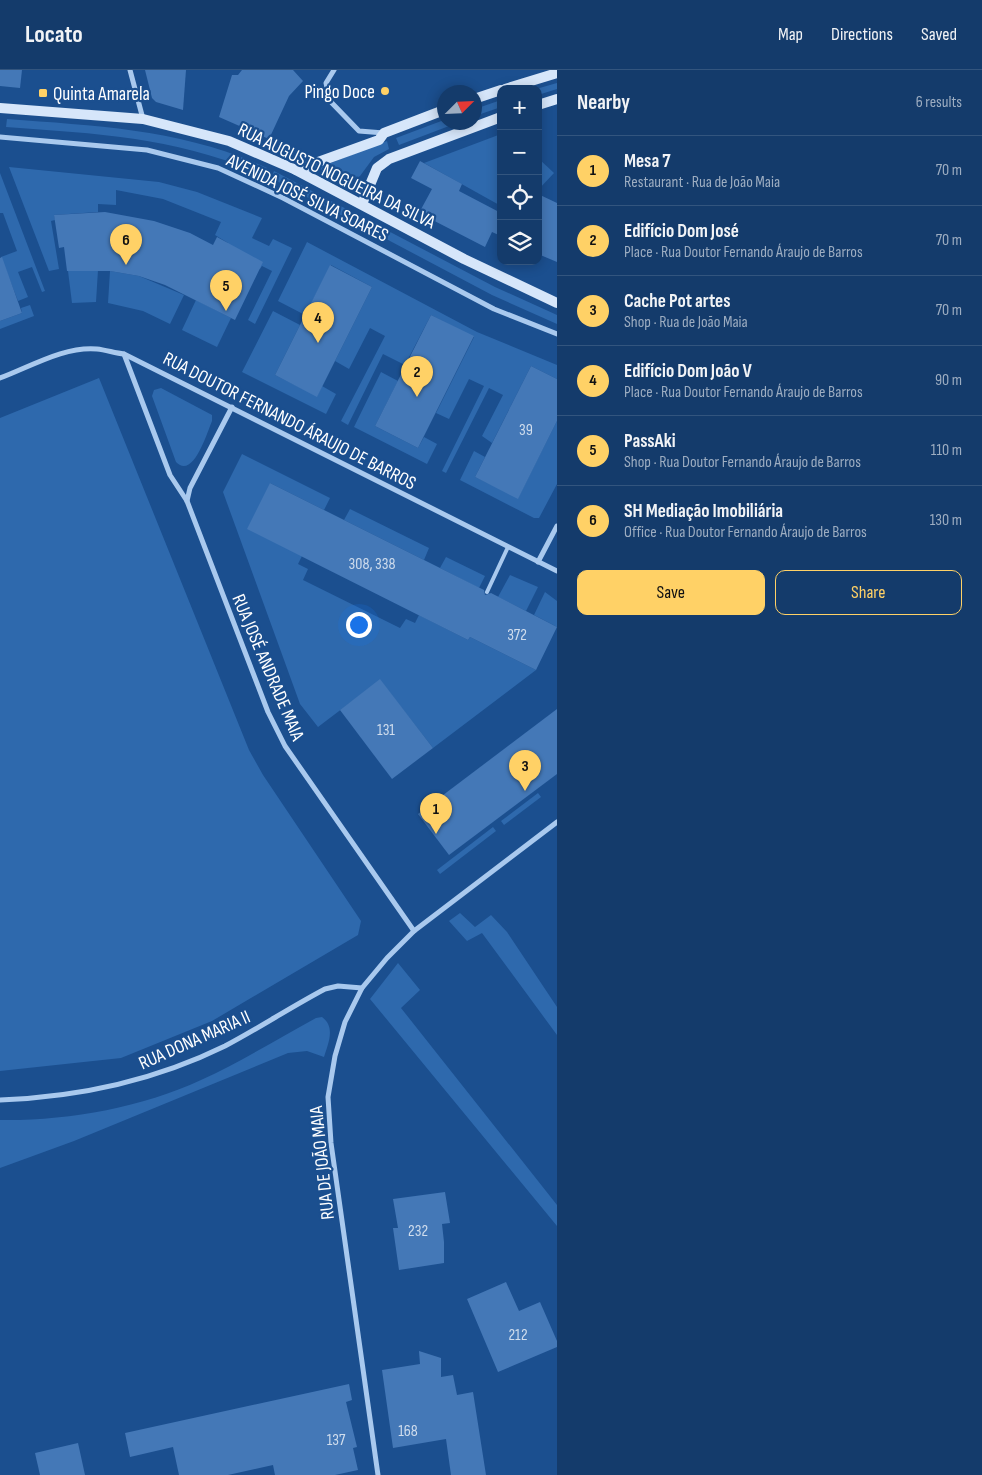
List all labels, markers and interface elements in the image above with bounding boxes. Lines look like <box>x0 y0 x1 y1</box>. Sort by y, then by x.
text: Locato <box>25 20 83 49</box>
text: Map <box>778 24 803 45</box>
text: Directions <box>831 24 893 45</box>
text: Saved <box>921 24 957 45</box>
place label: Pingo Doce <box>305 81 375 104</box>
place label: Quinta Amarela <box>53 83 150 106</box>
marker: Pingo Doce <box>379 85 391 97</box>
north arrow <box>437 85 482 130</box>
map controls <box>497 85 542 265</box>
button: + <box>497 85 542 130</box>
marker: Quinta Amarela <box>37 87 49 99</box>
text: Nearby <box>577 90 630 115</box>
text: 6 results <box>916 93 962 112</box>
street label: RUA AUGUSTO NOGUEIRA DA SILVA <box>234 118 440 235</box>
button: − <box>497 130 542 175</box>
street label: AVENIDA JOSÉ SILVA SOARES <box>222 149 392 248</box>
text: Mesa 7 <box>624 150 670 173</box>
text: 1 <box>590 161 596 180</box>
text: 70 m <box>936 161 962 180</box>
text: Restaurant · Rua de João Maia <box>624 173 780 192</box>
button: locate <box>497 175 542 220</box>
button: layers <box>497 220 542 265</box>
text: Edifício Dom José <box>624 220 739 243</box>
pin: 6 <box>110 224 142 265</box>
text: 2 <box>589 231 597 250</box>
text: 70 m <box>936 231 962 250</box>
text: Place · Rua Doutor Fernando Áraujo de Barros <box>624 243 863 262</box>
pin: 5 <box>210 270 242 311</box>
text: Cache Pot artes <box>624 290 731 313</box>
text: 3 <box>589 301 597 320</box>
text: 70 m <box>936 301 962 320</box>
pin: 4 <box>302 302 334 343</box>
text: Shop · Rua de João Maia <box>624 313 748 332</box>
street label: RUA DOUTOR FERNANDO ÁRAUJO DE BARROS <box>159 347 420 495</box>
pin: 2 <box>401 356 433 397</box>
text: Edifício Dom João V <box>624 360 752 383</box>
text: 4 <box>589 371 597 390</box>
text: 90 m <box>935 371 962 390</box>
text: Place · Rua Doutor Fernando Áraujo de Barros <box>624 383 863 402</box>
house number: 39 <box>519 421 533 440</box>
text: PassAki <box>624 430 676 453</box>
text: 5 <box>589 441 597 460</box>
text: 110 m <box>931 441 962 460</box>
text: Shop · Rua Doutor Fernando Áraujo de Barros <box>624 453 861 472</box>
text: SH Mediação Imobiliária <box>624 500 783 523</box>
text: 6 <box>589 511 597 530</box>
text: 130 m <box>930 511 962 530</box>
text: Office · Rua Doutor Fernando Áraujo de Barros <box>624 523 867 542</box>
house number: 308, 338 <box>349 555 395 574</box>
button: Save <box>577 570 765 615</box>
button: Share <box>775 570 962 615</box>
street label: RUA JOSÉ ANDRADE MAIA <box>226 591 309 745</box>
your location <box>346 612 372 638</box>
house number: 372 <box>507 626 527 645</box>
house number: 131 <box>377 721 395 740</box>
pin: 3 <box>509 750 541 791</box>
pin: 1 <box>420 793 452 834</box>
street label: RUA DONA MARIA II <box>135 1006 254 1075</box>
street label: RUA DE JOÃO MAIA <box>305 1104 340 1221</box>
house number: 232 <box>408 1222 428 1241</box>
house number: 212 <box>508 1326 528 1345</box>
house number: 168 <box>398 1422 418 1441</box>
house number: 137 <box>327 1431 346 1450</box>

